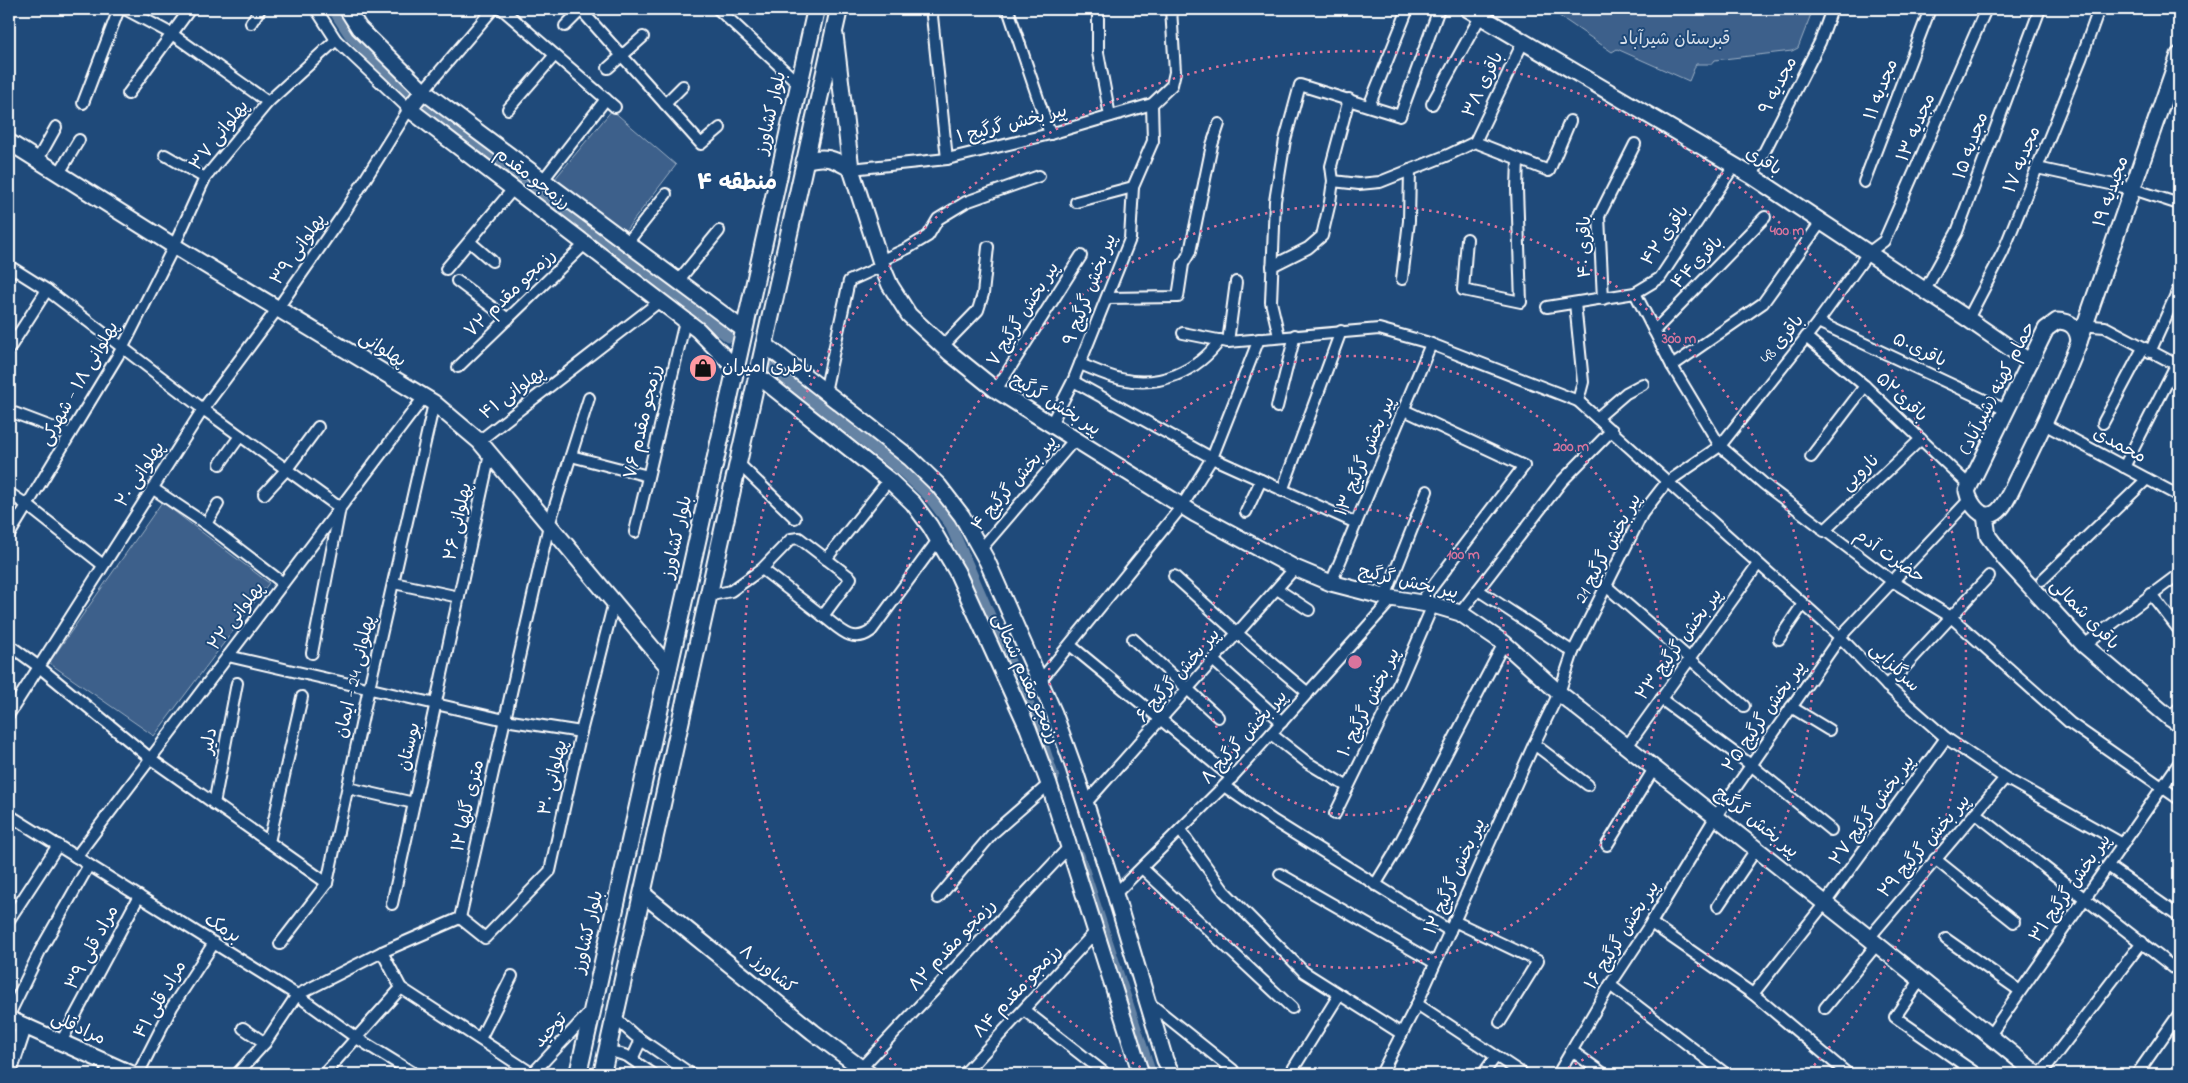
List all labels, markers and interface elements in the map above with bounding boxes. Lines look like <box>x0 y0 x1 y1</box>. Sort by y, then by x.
park label: قبرستان شیرآباد <box>1620 27 1730 53</box>
street label: باقری ۳۸ <box>1457 48 1511 122</box>
street label: مجدیه ۹ <box>1753 52 1805 120</box>
street label: مجدیه ۱۱ <box>1858 56 1906 124</box>
street label: بلوار کشاورز <box>749 69 794 159</box>
street label: مجدیه ۱۳ <box>1891 90 1943 166</box>
street label: پهلوانی ۳۷ <box>184 95 256 177</box>
street label: پیر بخش گرگیج ۱ <box>954 99 1070 151</box>
street label: مجدیه ۱۵ <box>1948 109 1996 183</box>
street label: مجدیه ۱۷ <box>1998 123 2048 197</box>
street label: باقری <box>1740 141 1786 183</box>
street label: رزمجو مقدم <box>489 142 575 216</box>
street label: مجیدیه ۱۹ <box>2088 153 2136 231</box>
district label: منطقه ۴ <box>697 168 777 200</box>
street label: باقری ۴۲ <box>1636 200 1696 272</box>
street label: پهلوانی ۳۹ <box>265 209 333 291</box>
street label: باقری ۴۰ <box>1573 216 1599 278</box>
text: 400 m <box>1769 220 1805 242</box>
street label: پیر بخش گرگیج ۹ <box>1058 230 1124 350</box>
street label: باقری۴۴ <box>1666 230 1730 296</box>
street label: رزمجو مقدم ۷۲ <box>459 243 563 345</box>
street label: پیر بخش گرگیج ۷ <box>981 258 1067 372</box>
street label: باقری 48 <box>1755 310 1811 370</box>
street label: پهلوانی ۱۸ - شهرکی <box>34 317 126 451</box>
street label: حمام کهنه (شیرآباد) <box>1953 318 2043 460</box>
street label: پهلوانی <box>353 325 411 375</box>
street label: باقری۵۰ <box>1888 327 1950 375</box>
text: 300 m <box>1661 328 1697 350</box>
shop icon: باطری امیران <box>688 353 718 383</box>
place label: باطری امیران <box>722 355 813 381</box>
street label: پهلوانی ۴۱ <box>475 361 551 427</box>
street label: رزمجو مقدم ۷۶ <box>618 362 670 482</box>
street label: پیر بخش گرگیج <box>1005 367 1105 443</box>
street label: باقری۵۲ <box>1869 367 1933 429</box>
street label: پیر بخش گرگیج ۱۳ <box>1329 393 1403 521</box>
street label: محمدی <box>2088 421 2150 471</box>
street label: پیر بخش گرگیج ۴ <box>966 430 1064 538</box>
text: 200 m <box>1552 436 1589 458</box>
street label: پهلوانی ۲۰ <box>110 437 172 513</box>
street label: نارویی <box>1836 448 1886 498</box>
street label: پهلوانی ۲۶ <box>438 481 480 563</box>
street label: پیر بخش گرگیج 21 <box>1569 489 1649 609</box>
street label: بلوار کشاورز <box>655 493 700 583</box>
street label: حضرت آدم <box>1848 523 1930 591</box>
text: 100 m <box>1446 544 1480 566</box>
street label: پیر بخش گرگیج <box>1355 559 1461 607</box>
street label: باقری شمالی <box>2043 573 2125 657</box>
street label: پهلوانی ۲۲ <box>202 577 272 657</box>
street label: پیر بخش گرگیج ۲۳ <box>1630 583 1730 707</box>
street label: رزمجو مقدم شمالی <box>984 609 1066 749</box>
street label: پهلوانی 24 - ایمان <box>329 613 383 741</box>
street label: پیر بخش گرگیج ۶ <box>1131 623 1227 729</box>
street label: سرگلزایی <box>1863 637 1925 699</box>
street label: پیر بخش گرگیج ۱۰ <box>1332 644 1408 762</box>
centre of rings <box>1346 653 1364 671</box>
street label: پیر بخش گرگیج ۲۵ <box>1717 656 1813 778</box>
street label: پیر بخش گرگیج ۸ <box>1195 685 1295 791</box>
street label: بوستان <box>392 720 428 774</box>
street label: دلیر <box>194 726 225 758</box>
street label: پهلوانی ۳۰ <box>533 738 575 818</box>
street label: پیر بخش گرگیج ۲۷ <box>1824 750 1922 872</box>
street label: ۱۲ متری گلها <box>446 758 492 854</box>
street label: پیر بخش گرگیج <box>1708 781 1804 865</box>
street label: پیر بخش گرگیج ۲۹ <box>1873 789 1977 905</box>
street label: پیر بخش گرگیج ۱۲ <box>1419 815 1493 939</box>
street label: پیر بخش گرگیج ۳۱ <box>2024 829 2118 949</box>
street label: پیر بخش گرگیج ۱۶ <box>1579 877 1667 995</box>
street label: بلوار کشاورز <box>566 888 611 978</box>
street label: رزمجو مقدم ۸۲ <box>903 894 1003 998</box>
street label: مراد قلی ۳۹ <box>60 901 126 995</box>
street label: برمک <box>199 908 245 950</box>
street label: کشاورز ۸ <box>733 939 801 1001</box>
street label: رزمجو مقدم ۸۴ <box>968 939 1068 1045</box>
street label: مراد قلی ۴۱ <box>128 956 194 1044</box>
street label: مرادقلی <box>47 1005 109 1053</box>
street label: توحید <box>528 1007 575 1054</box>

